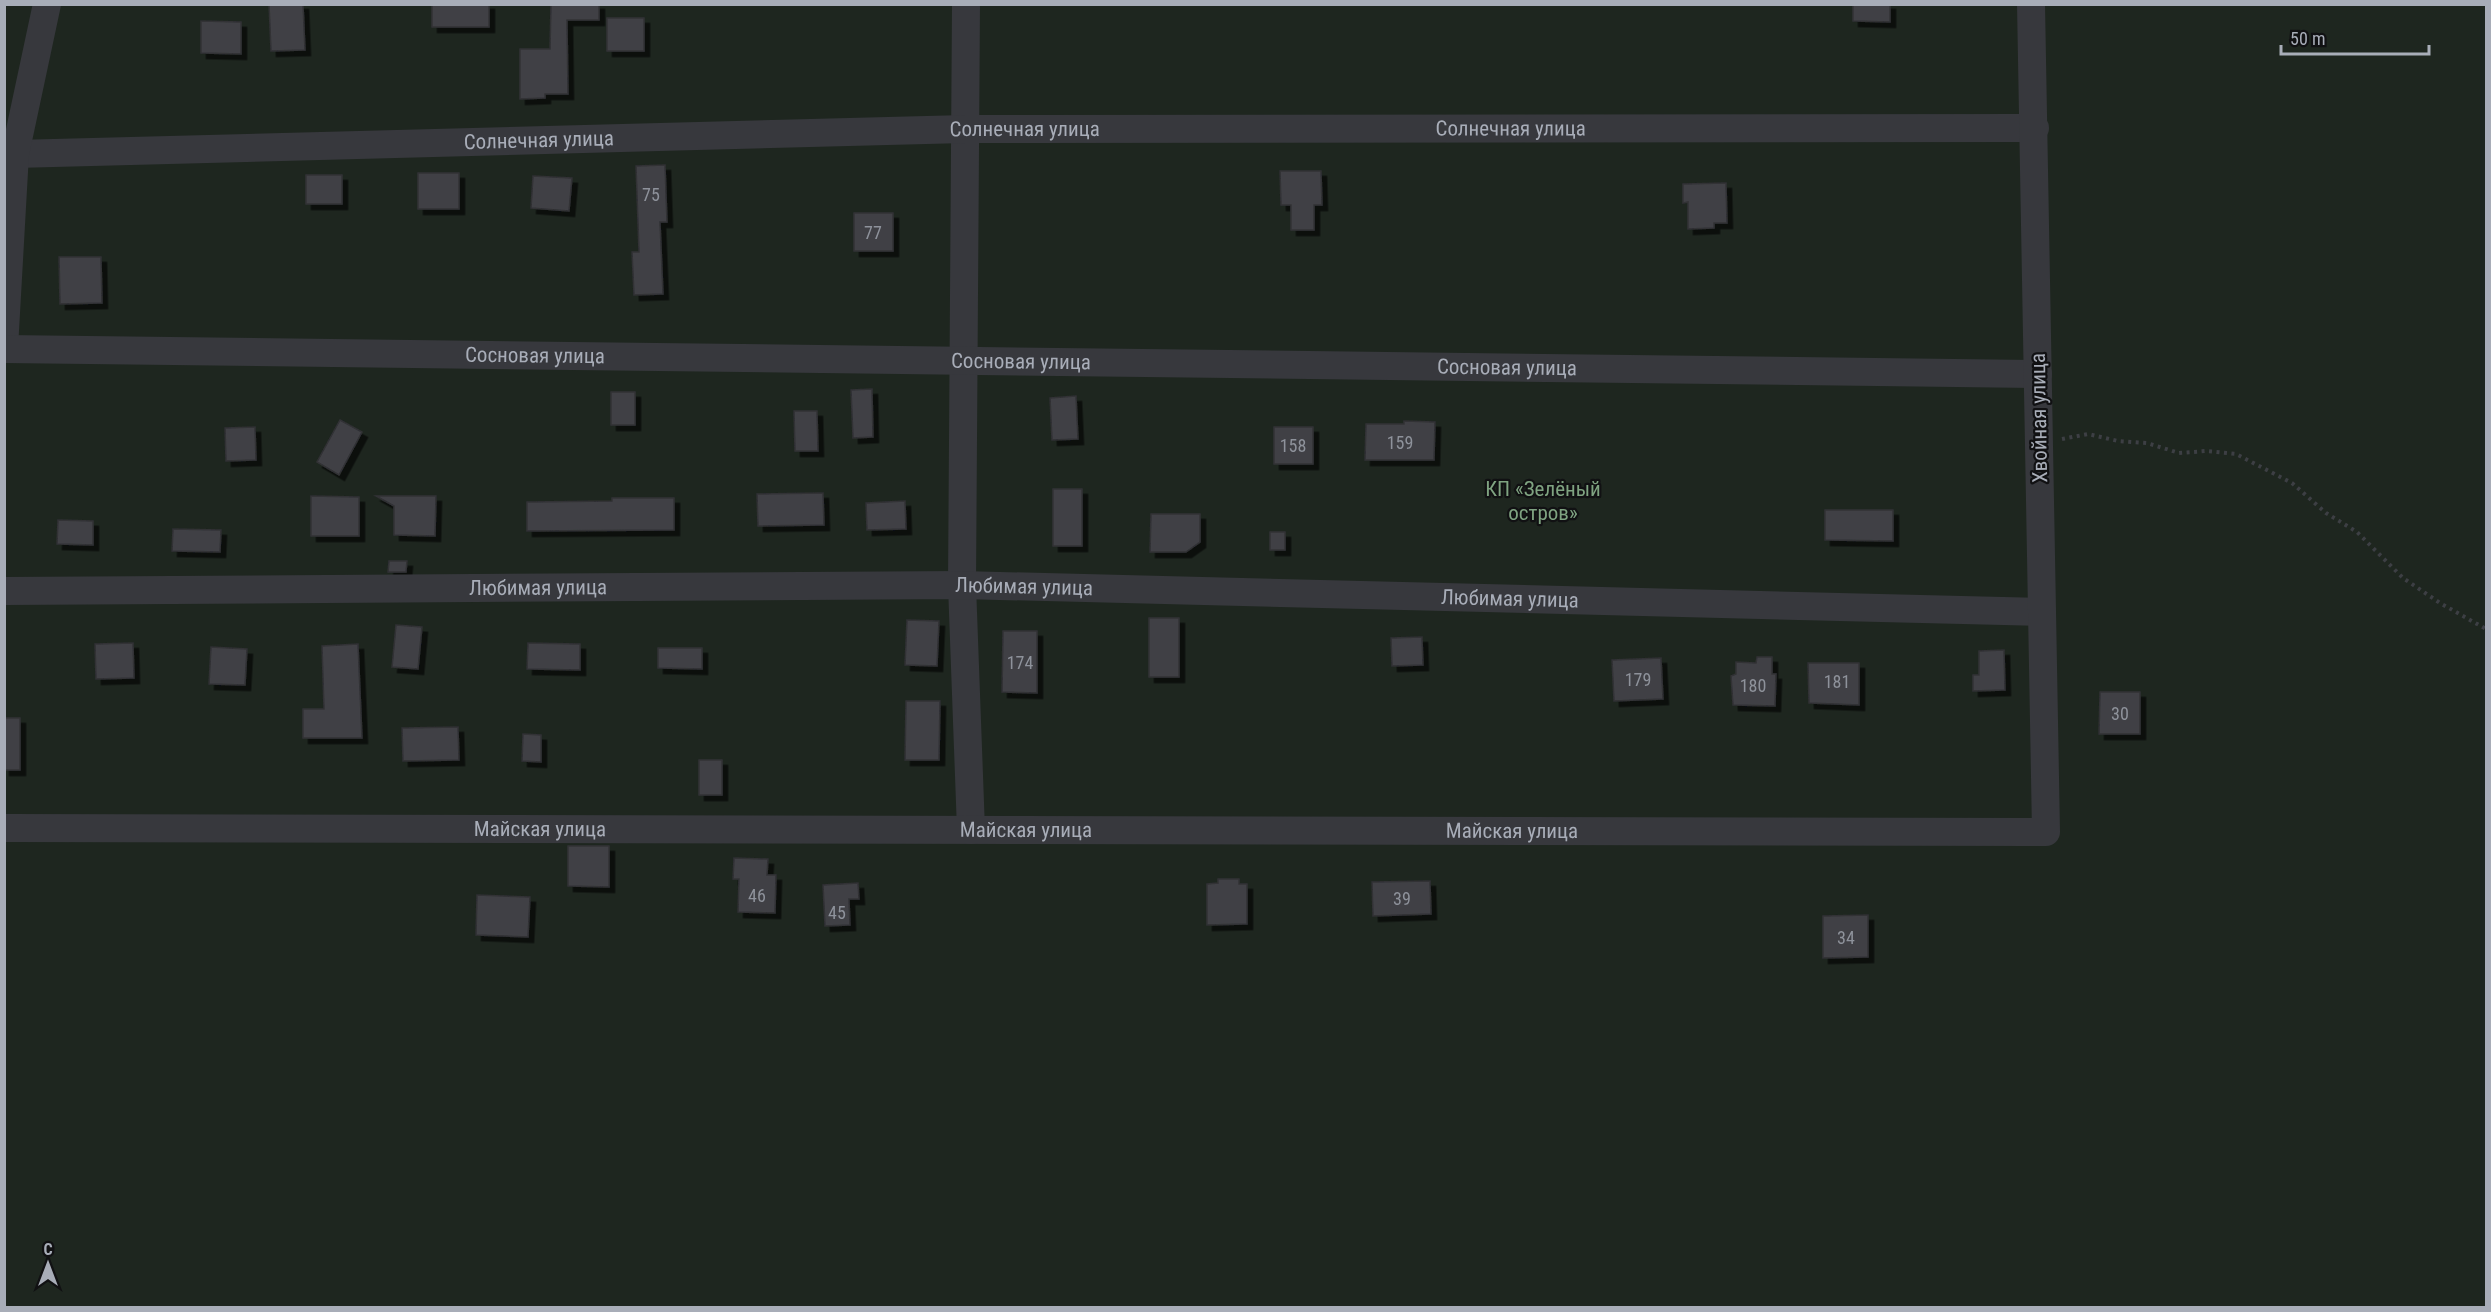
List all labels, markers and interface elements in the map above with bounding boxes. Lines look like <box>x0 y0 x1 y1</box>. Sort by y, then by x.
scale bar <box>2281 18 2430 56</box>
text: 50 m <box>2290 28 2325 49</box>
street label: Солнечная улица <box>1436 116 1586 141</box>
street label: Солнечная улица <box>949 117 1100 141</box>
street label: Солнечная улица <box>463 126 614 154</box>
house number: 75 <box>642 184 660 205</box>
house number: 77 <box>864 222 882 243</box>
street label: Сосновая улица <box>465 343 605 368</box>
street label: Сосновая улица <box>951 349 1091 374</box>
street label: Хвойная улица <box>2026 353 2052 483</box>
street label: Сосновая улица <box>1437 355 1577 380</box>
house number: 159 <box>1387 432 1413 453</box>
house number: 158 <box>1280 435 1306 456</box>
park label: КП «Зелёный остров» <box>1485 477 1601 525</box>
street label: Любимая улица <box>955 573 1093 600</box>
street label: Любимая улица <box>469 575 607 600</box>
street label: Любимая улица <box>1441 585 1579 612</box>
house number: 174 <box>1007 652 1033 673</box>
house number: 179 <box>1625 669 1651 690</box>
house number: 181 <box>1824 671 1850 692</box>
house number: 180 <box>1740 675 1766 696</box>
house number: 30 <box>2111 703 2129 724</box>
street label: Майская улица <box>474 817 606 841</box>
street label: Майская улица <box>960 818 1092 842</box>
street label: Майская улица <box>1446 819 1578 843</box>
house number: 46 <box>748 885 766 906</box>
house number: 39 <box>1393 888 1411 909</box>
house number: 45 <box>828 902 846 923</box>
house number: 34 <box>1837 927 1855 948</box>
north arrow <box>18 1234 78 1294</box>
text: С <box>43 1240 53 1259</box>

